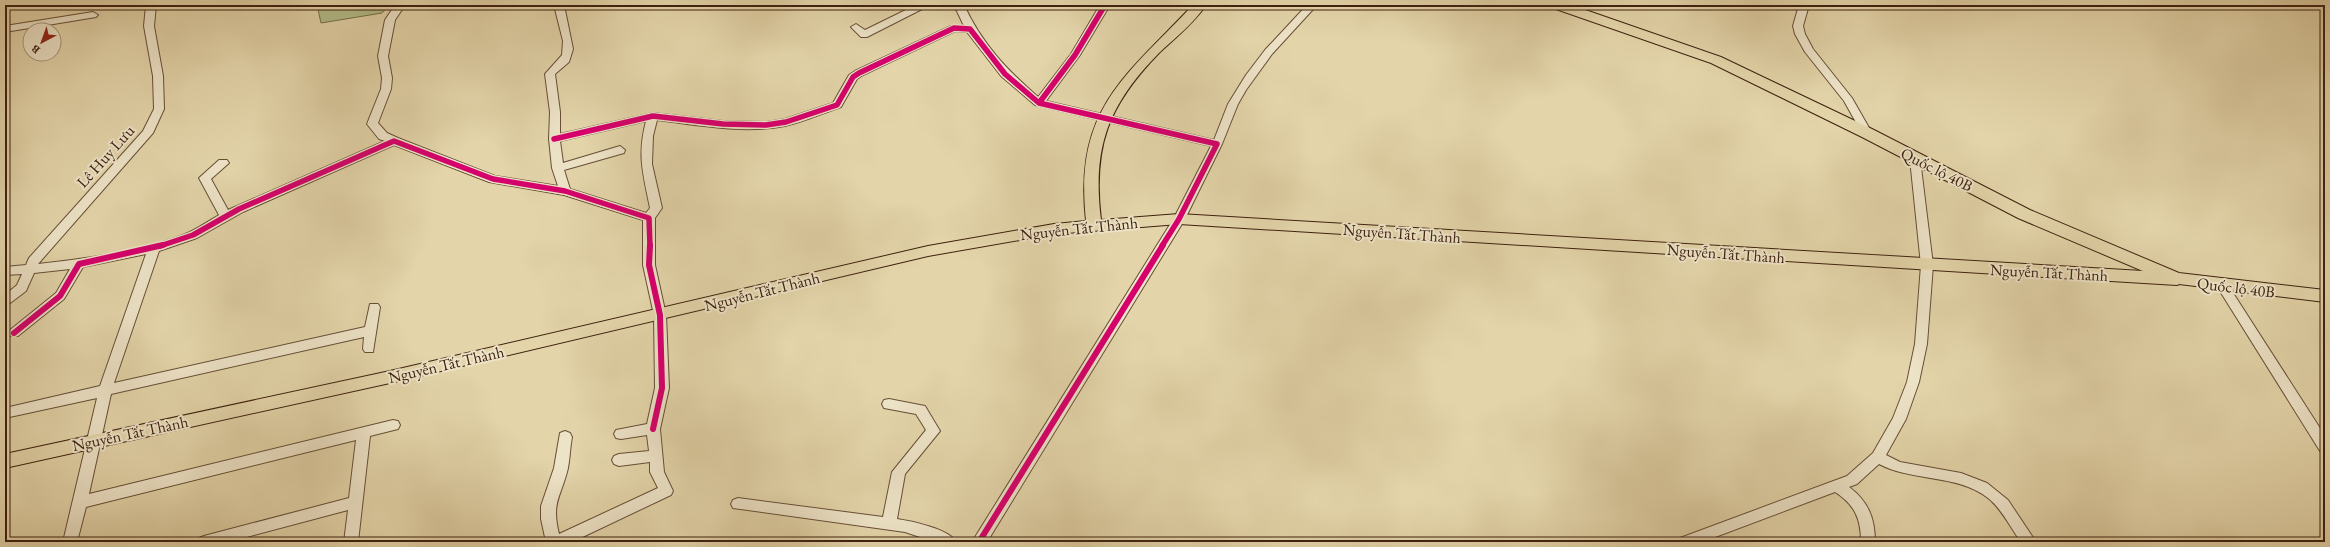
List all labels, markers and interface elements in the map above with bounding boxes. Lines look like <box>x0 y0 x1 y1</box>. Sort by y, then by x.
north arrow <box>22 22 62 62</box>
text: B <box>28 42 43 57</box>
street label: Lê Huy Lưu <box>72 120 139 192</box>
street label: Quốc lộ 40B <box>1897 142 1976 197</box>
street label: Nguyễn Tất Thành <box>1019 212 1139 245</box>
street label: Nguyễn Tất Thành <box>1342 219 1462 248</box>
street label: Nguyễn Tất Thành <box>1666 239 1786 268</box>
street label: Nguyễn Tất Thành <box>1989 259 2109 286</box>
street label: Nguyễn Tất Thành <box>702 267 822 316</box>
street label: Quốc lộ 40B <box>2196 272 2276 303</box>
street label: Nguyễn Tất Thành <box>386 341 506 388</box>
street label: Nguyễn Tất Thành <box>70 411 190 456</box>

